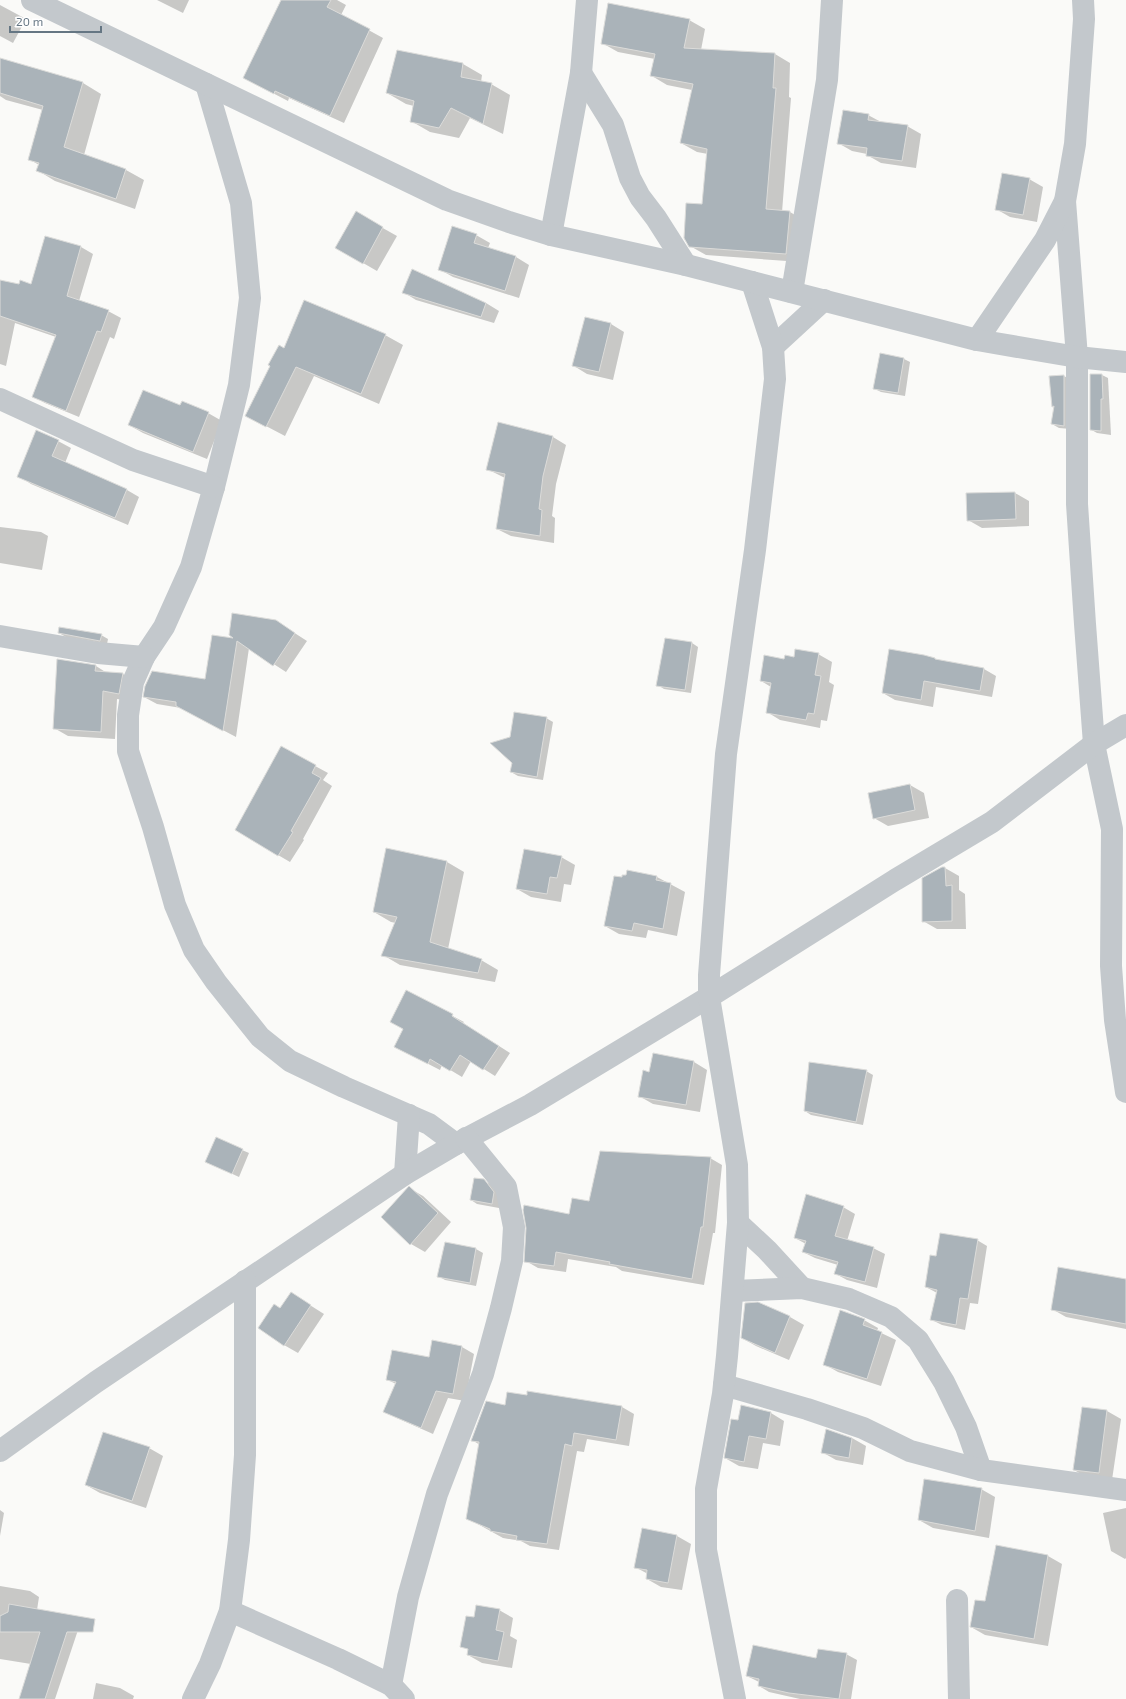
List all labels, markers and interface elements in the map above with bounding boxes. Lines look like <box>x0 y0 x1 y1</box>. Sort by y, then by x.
scale bar <box>10 8 101 34</box>
text: 20 m <box>16 14 43 28</box>

